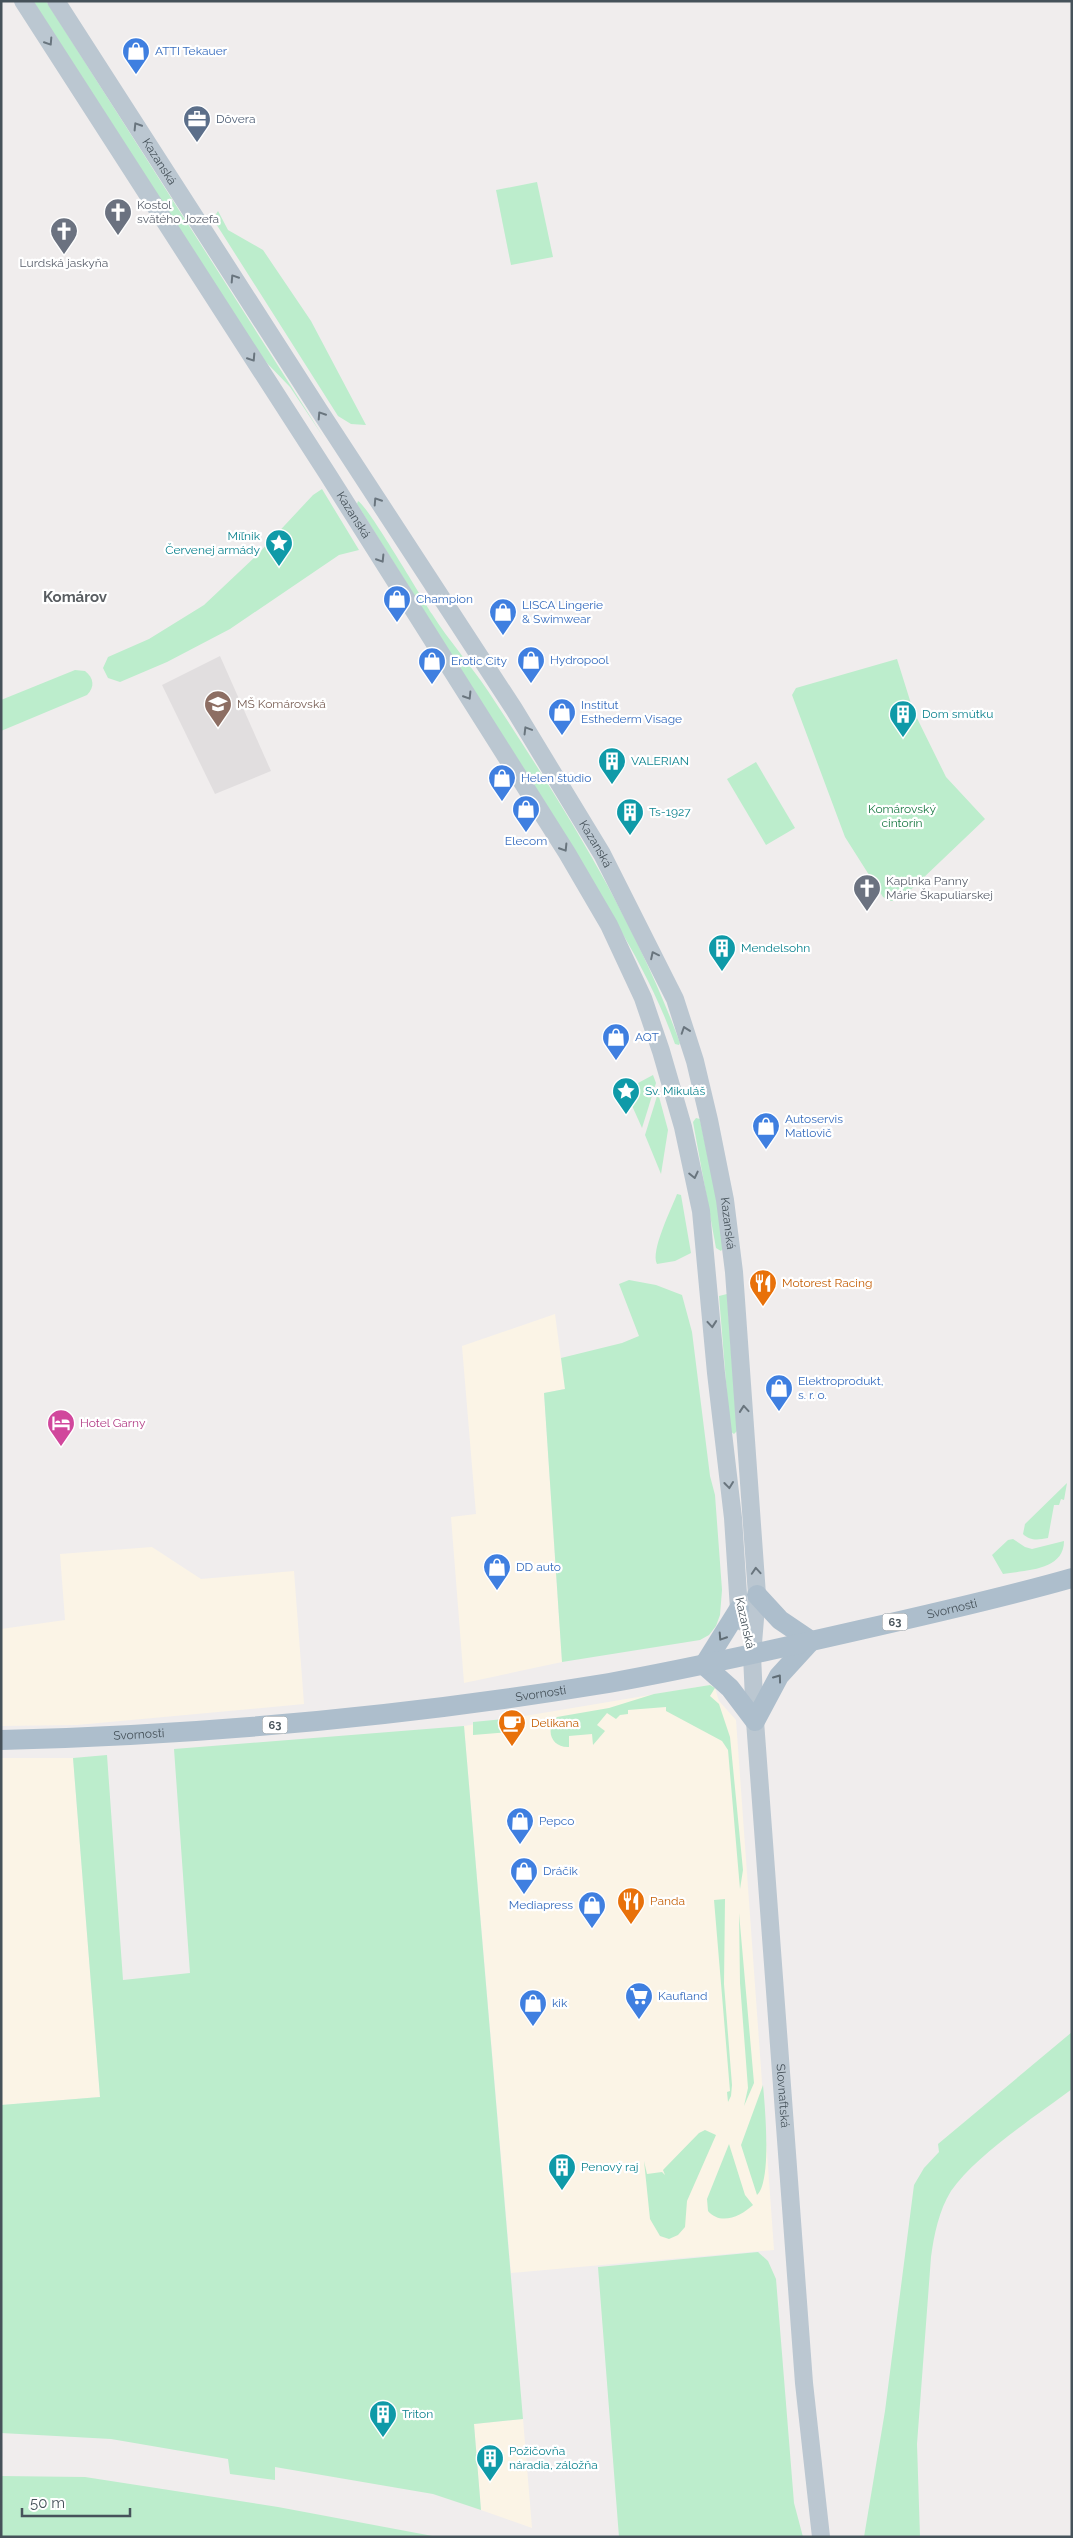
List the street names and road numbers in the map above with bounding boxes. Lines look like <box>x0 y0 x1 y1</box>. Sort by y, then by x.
street label: Kazanská <box>139 136 179 187</box>
street label: Kazanská <box>334 489 373 541</box>
street label: Kazanská <box>576 818 615 870</box>
street label: Kazanská <box>718 1196 738 1250</box>
street label: Kazanská <box>732 1596 758 1650</box>
street label: Svornosti <box>925 1596 978 1622</box>
road number: 63 <box>882 1614 908 1630</box>
street label: Svornosti <box>514 1683 567 1704</box>
road number: 63 <box>262 1716 288 1734</box>
street label: Svornosti <box>113 1726 165 1743</box>
street label: Slovnaftská <box>773 2063 792 2128</box>

